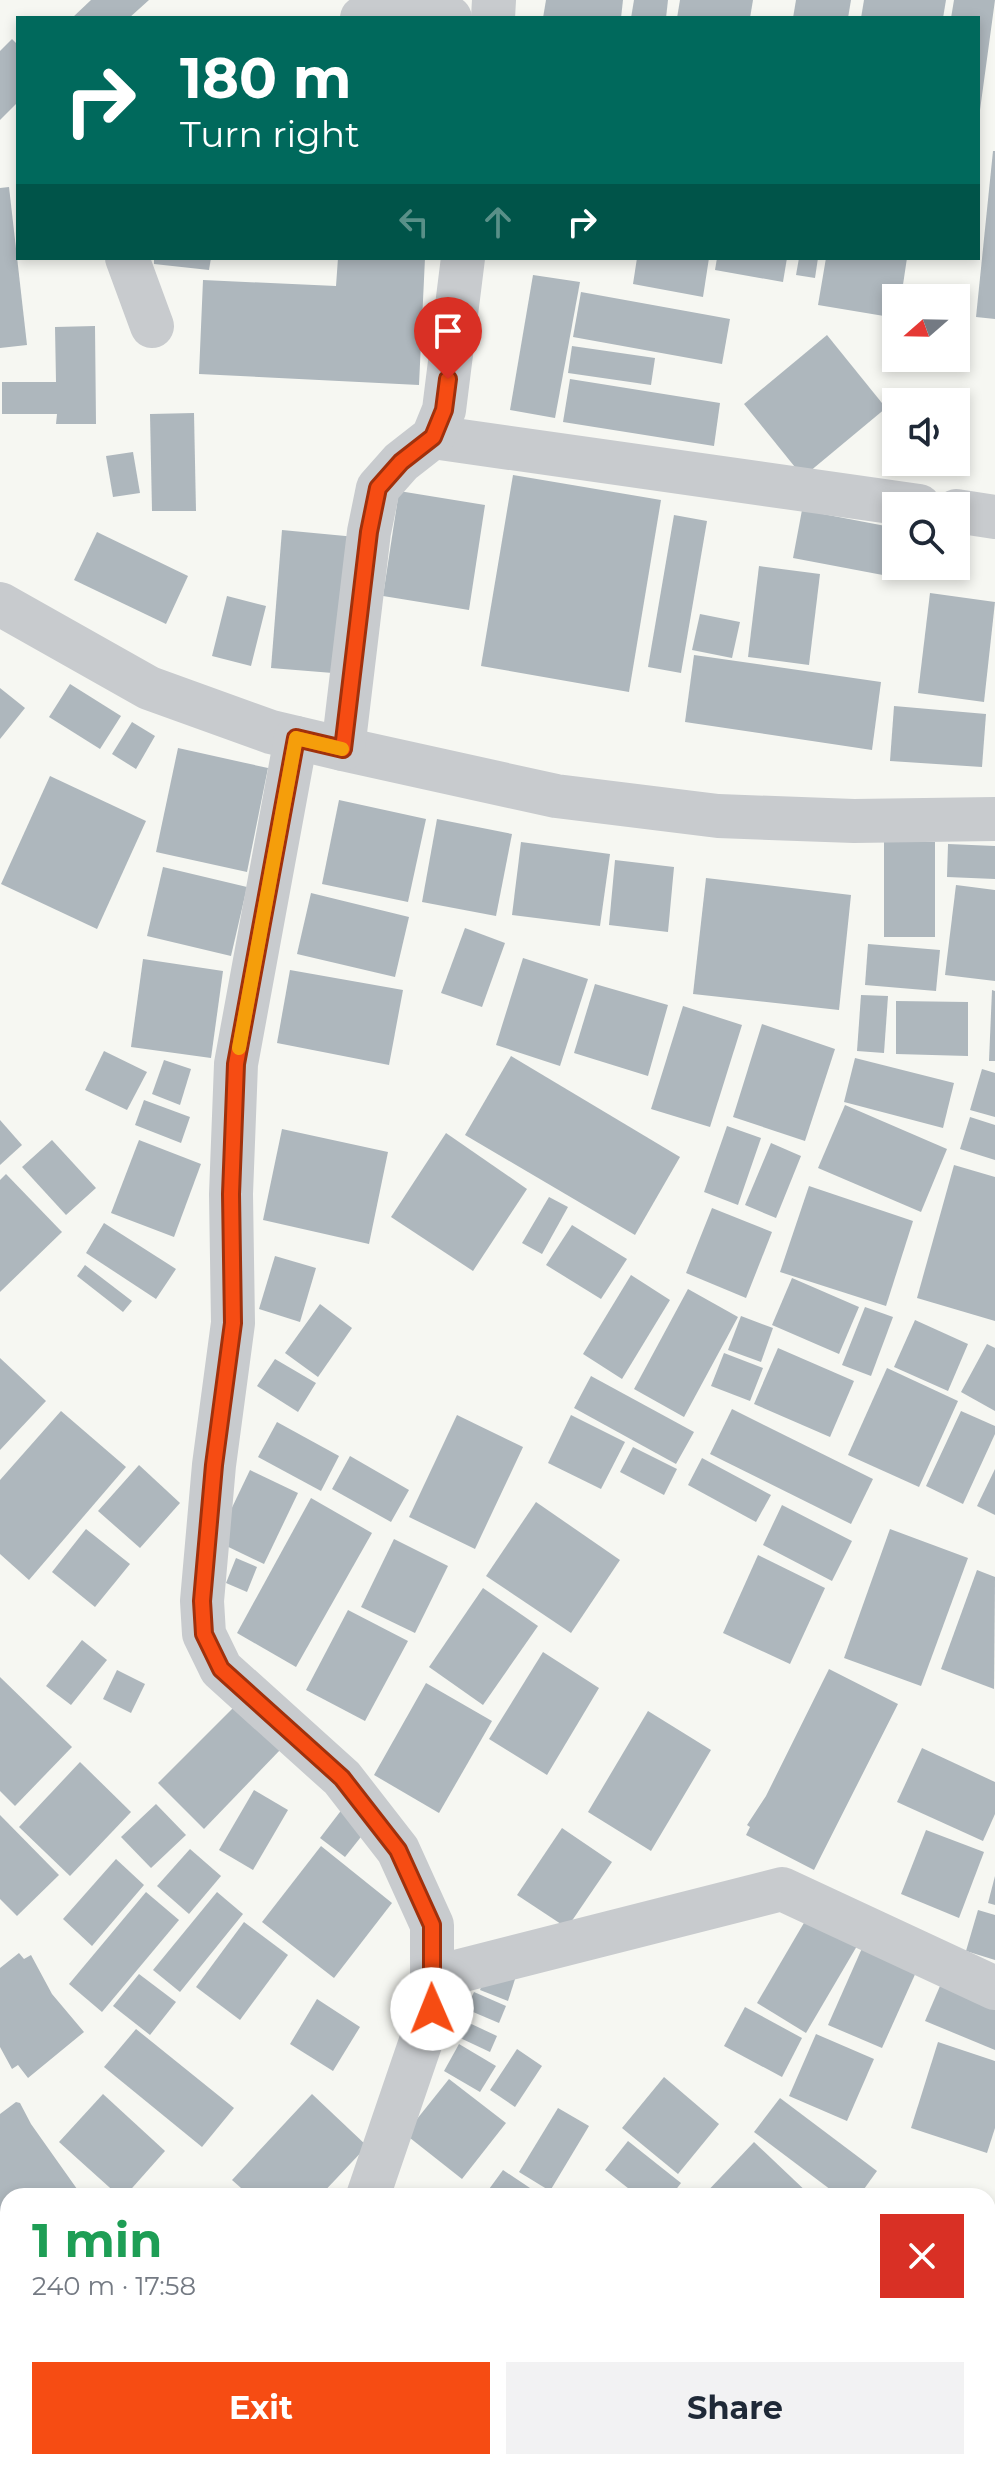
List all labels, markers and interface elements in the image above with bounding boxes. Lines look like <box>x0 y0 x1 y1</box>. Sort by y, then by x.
text: 180 m <box>180 44 352 112</box>
icon: right <box>48 48 152 152</box>
text: Turn right <box>180 112 360 156</box>
icon: left <box>392 200 436 244</box>
icon: ahead <box>476 200 520 244</box>
icon: right <box>560 200 604 244</box>
north arrow <box>882 284 970 372</box>
map controls <box>882 284 970 580</box>
pin <box>414 297 482 379</box>
icon: arrive <box>426 309 470 353</box>
button: sound <box>882 388 970 476</box>
button: search <box>882 492 970 580</box>
position arrow <box>390 1967 474 2051</box>
text: 1 min <box>32 2211 162 2269</box>
button: close <box>880 2214 964 2298</box>
text: 240 m · 17:58 <box>32 2270 196 2302</box>
button: Exit <box>32 2362 490 2454</box>
button: Share <box>506 2362 964 2454</box>

